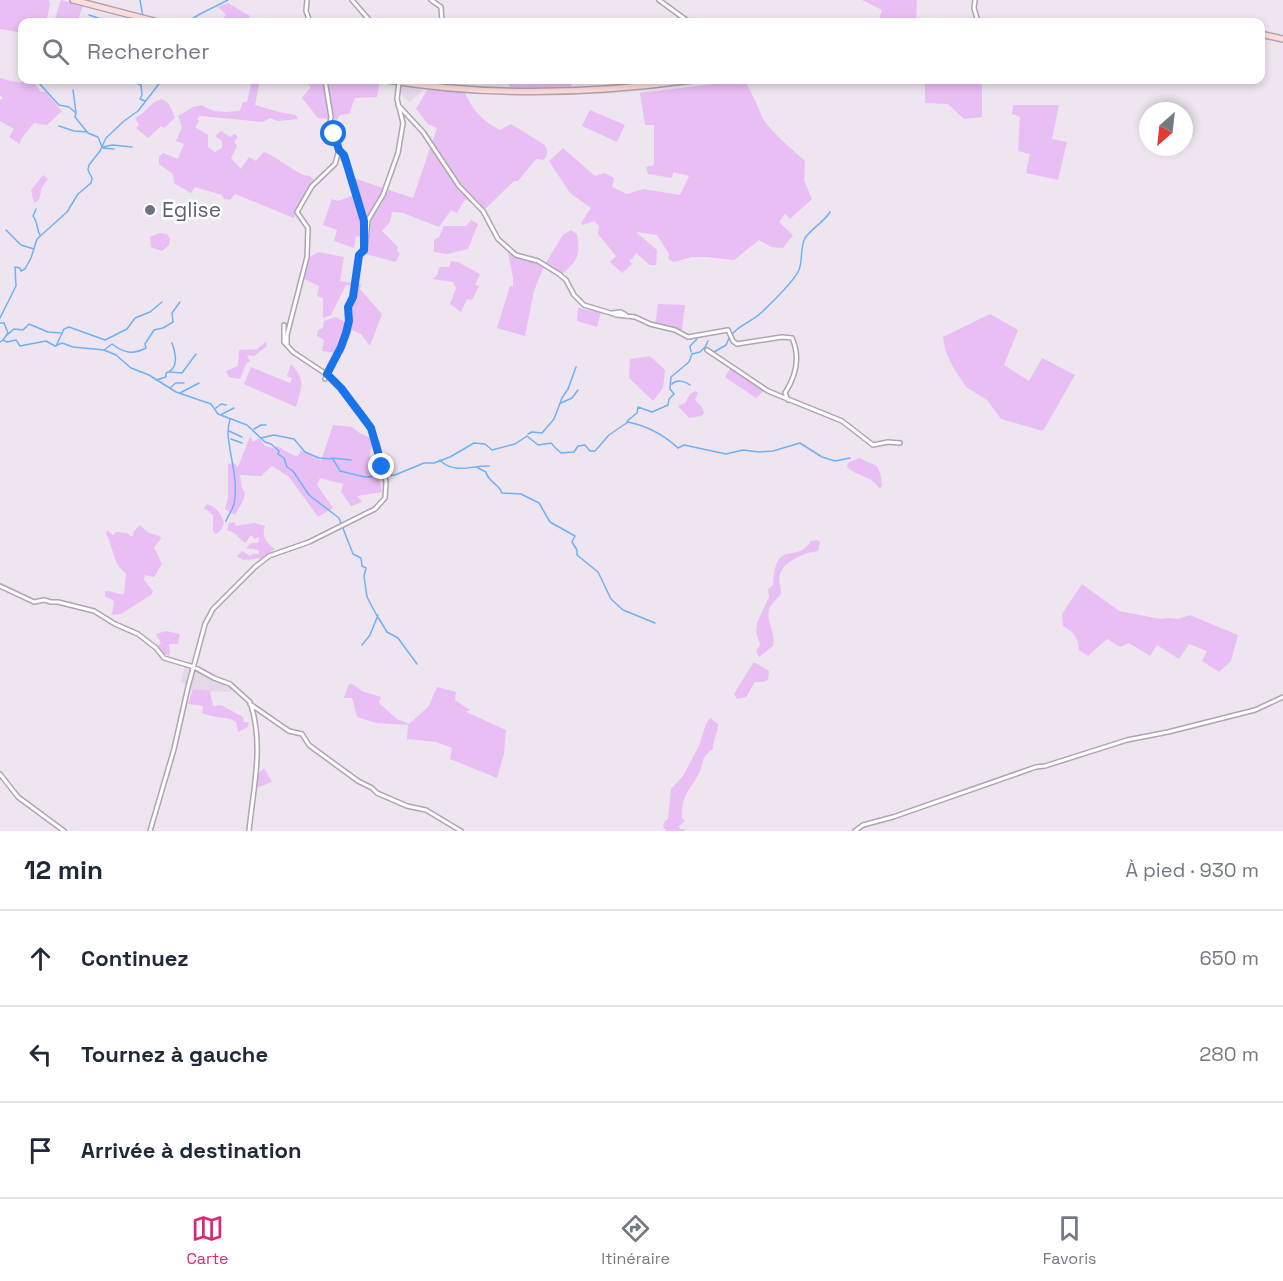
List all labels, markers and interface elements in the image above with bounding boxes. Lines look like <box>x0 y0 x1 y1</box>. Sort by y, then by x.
search box <box>18 18 1265 84</box>
icon: search <box>39 35 72 68</box>
text: Rechercher <box>87 37 209 65</box>
north arrow <box>1139 102 1193 156</box>
route start <box>320 120 346 146</box>
place label: Eglise <box>162 196 221 223</box>
marker: Eglise <box>143 203 157 217</box>
route end <box>368 453 394 479</box>
text: 12 min <box>24 853 103 887</box>
text: À pied · 930 m <box>1126 857 1259 883</box>
icon: ahead <box>24 942 57 975</box>
text: Continuez <box>81 944 189 972</box>
text: 650 m <box>1200 945 1259 971</box>
icon: left <box>24 1038 57 1071</box>
text: Tournez à gauche <box>81 1040 268 1068</box>
text: 280 m <box>1199 1041 1259 1067</box>
icon: arrive <box>24 1134 57 1167</box>
text: Arrivée à destination <box>81 1136 302 1164</box>
tab: Carte <box>186 1212 228 1269</box>
tab: Itinéraire <box>601 1212 670 1269</box>
tab: Favoris <box>1043 1212 1097 1269</box>

